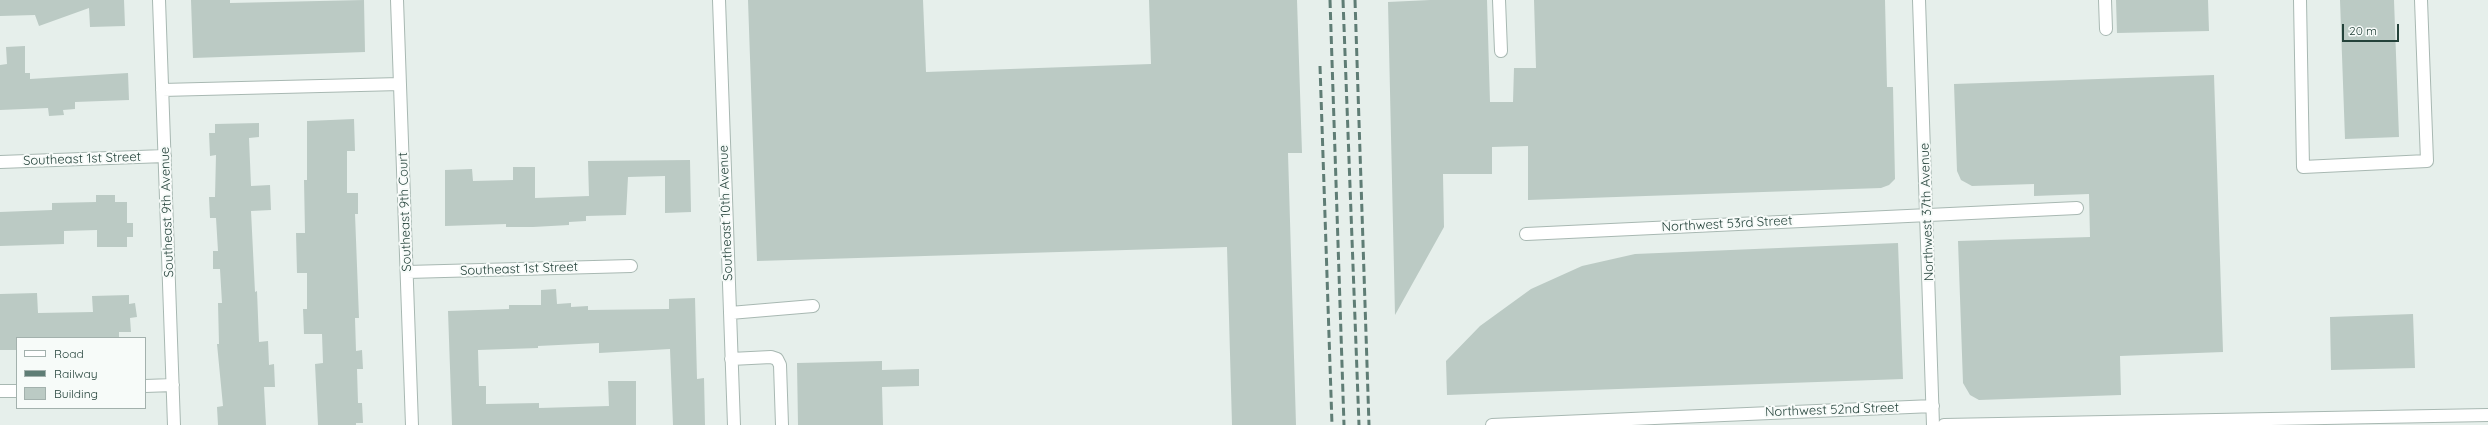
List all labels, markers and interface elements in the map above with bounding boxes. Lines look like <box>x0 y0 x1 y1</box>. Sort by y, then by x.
scale bar <box>2344 16 2401 42</box>
text: 20 m <box>2349 23 2377 38</box>
street label: Northwest 37th Avenue <box>1917 142 1937 282</box>
street label: Southeast 10th Avenue <box>716 145 736 281</box>
street label: Southeast 9th Avenue <box>157 146 177 278</box>
street label: Southeast 1st Street <box>23 149 141 169</box>
street label: Southeast 9th Court <box>395 152 415 272</box>
street label: Northwest 53rd Street <box>1661 213 1793 235</box>
street label: Southeast 1st Street <box>460 259 578 279</box>
legend <box>16 337 146 409</box>
text: Road <box>54 346 84 361</box>
text: Railway <box>54 366 98 381</box>
text: Building <box>54 386 98 401</box>
street label: Northwest 52nd Street <box>1765 400 1899 420</box>

